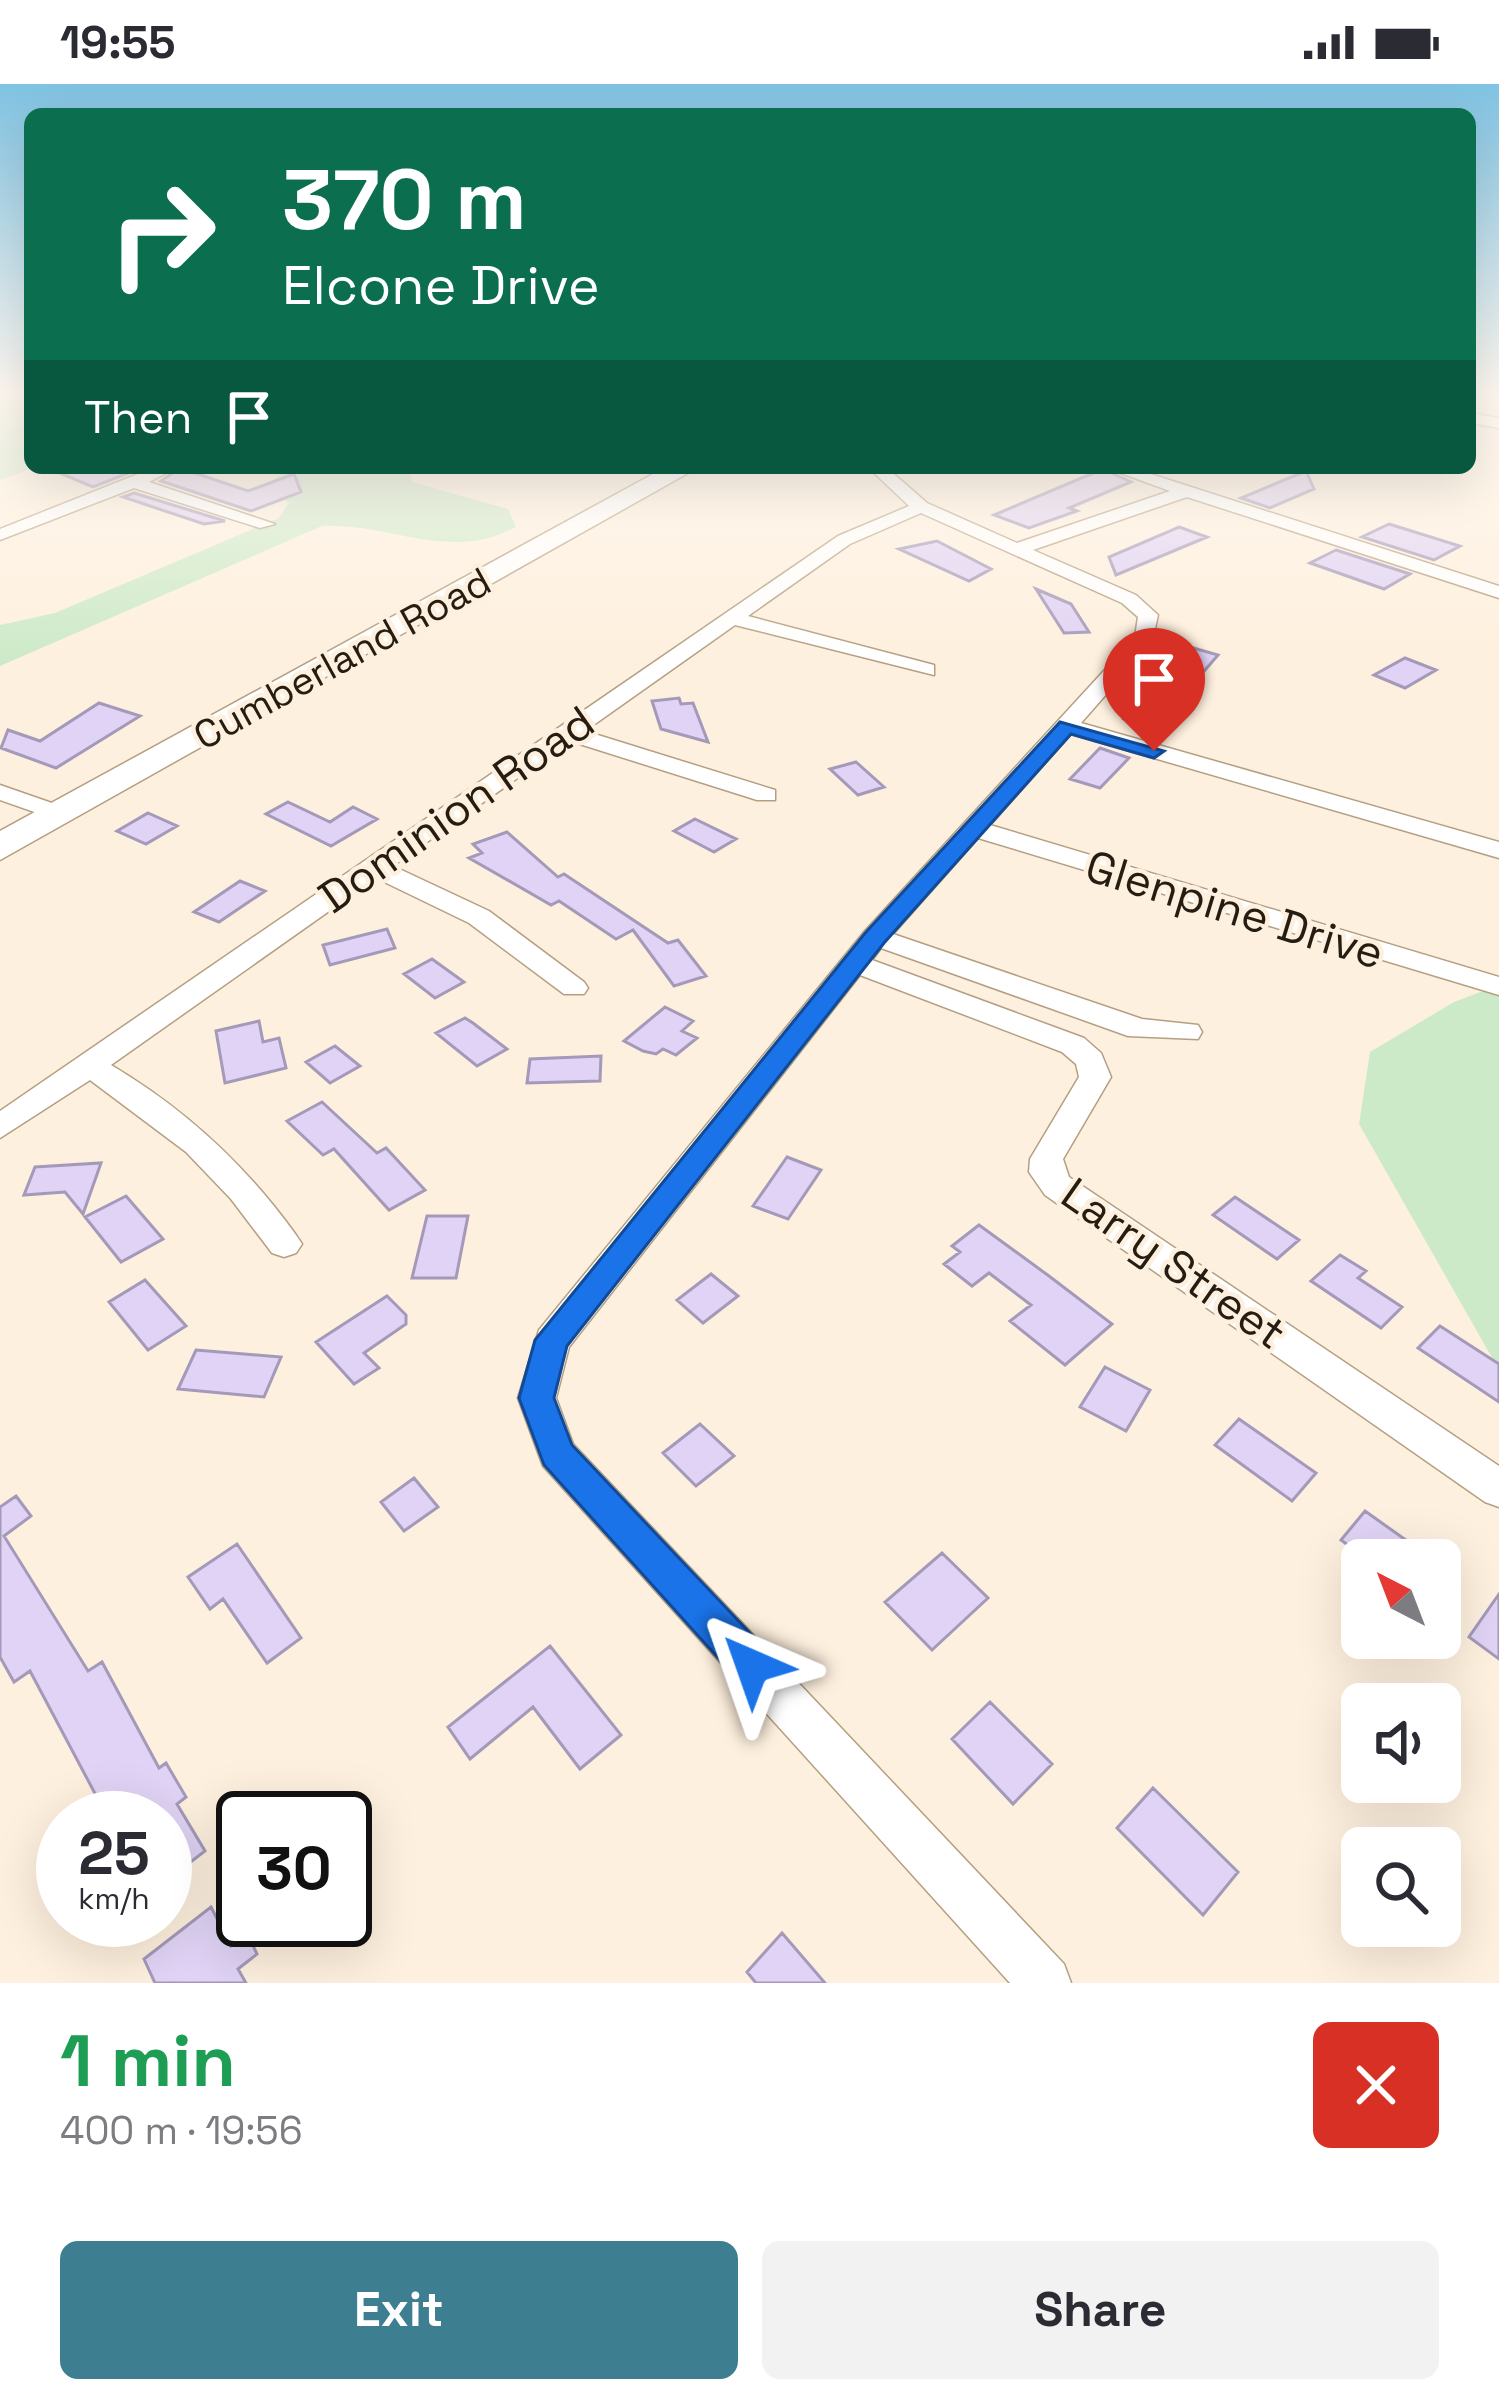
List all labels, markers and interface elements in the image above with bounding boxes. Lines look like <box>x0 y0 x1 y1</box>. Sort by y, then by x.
text: 19:55 <box>60 14 176 71</box>
text: 370 m <box>282 146 527 254</box>
icon: right <box>84 156 240 312</box>
text: Elcone Drive <box>282 251 600 320</box>
icon: arrive <box>216 384 282 450</box>
text: Then <box>84 389 192 446</box>
street label: Cumberland Road <box>185 557 499 760</box>
pin <box>1103 628 1205 751</box>
icon: arrive <box>1121 646 1187 712</box>
street label: Dominion Road <box>307 693 605 926</box>
street label: Glenpine Drive <box>1079 837 1391 982</box>
street label: Larry Street <box>1050 1165 1297 1362</box>
north arrow <box>1341 1539 1461 1659</box>
map controls <box>1341 1539 1461 1947</box>
position arrow <box>689 1603 815 1729</box>
button: sound <box>1341 1683 1461 1803</box>
speed limit sign: 30 <box>216 1791 372 1947</box>
text: 25 <box>78 1815 150 1892</box>
button: search <box>1341 1827 1461 1947</box>
text: km/h <box>78 1879 150 1918</box>
text: 1 min <box>60 2015 236 2107</box>
button: close <box>1313 2022 1439 2148</box>
text: 400 m · 19:56 <box>60 2106 303 2155</box>
button: Exit <box>60 2241 738 2379</box>
button: Share <box>762 2241 1439 2379</box>

